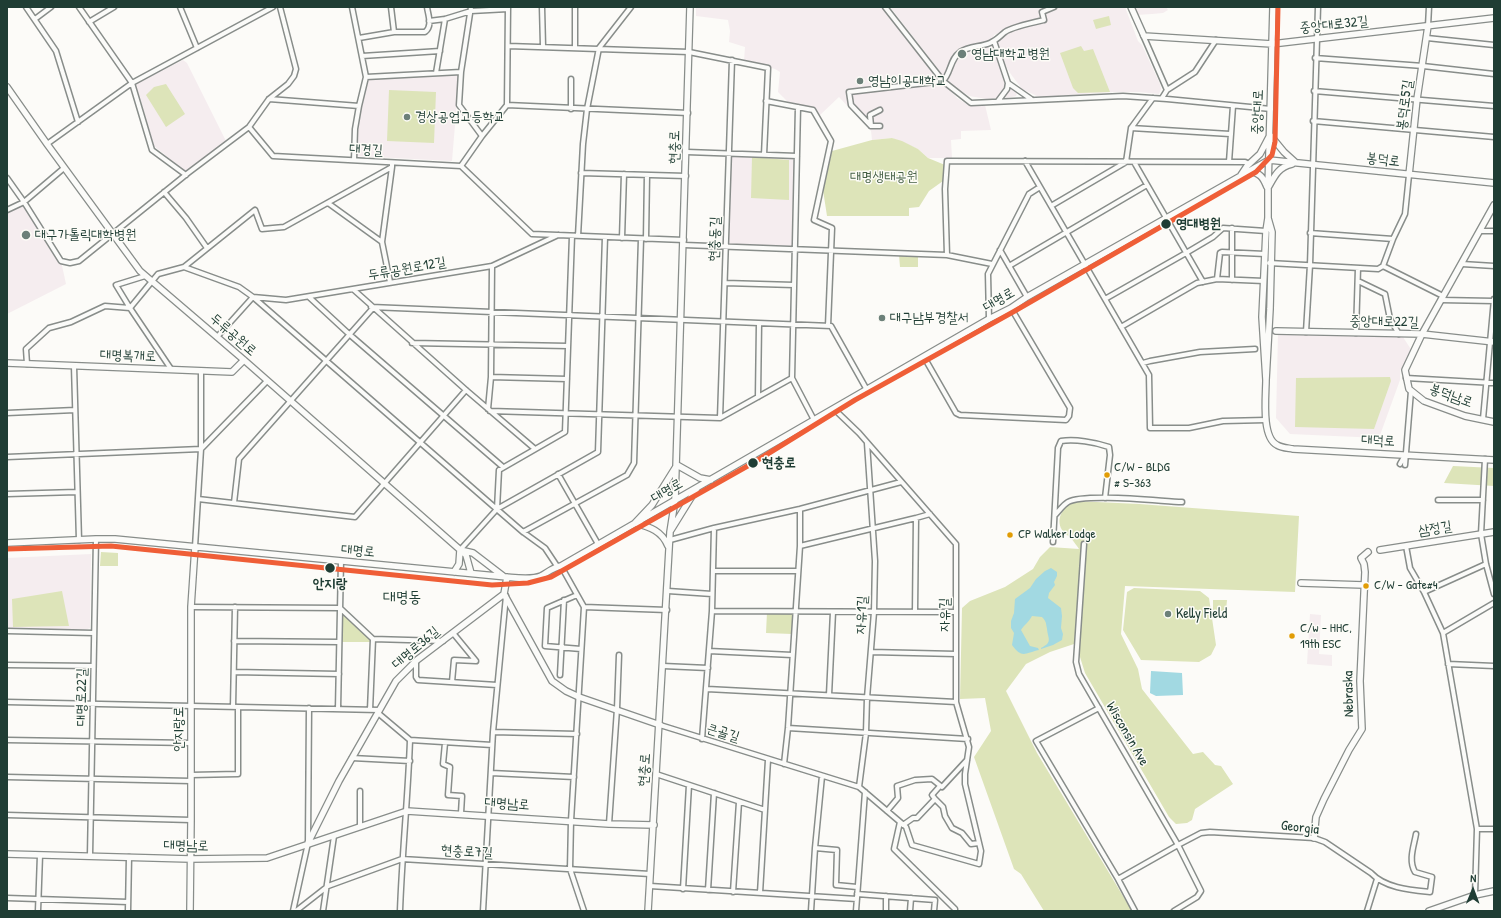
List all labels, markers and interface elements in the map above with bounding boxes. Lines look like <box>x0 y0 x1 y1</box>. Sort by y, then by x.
street label: 중앙대로32길 <box>1299 13 1369 37</box>
place label: 영남대학교병원 <box>971 46 1050 62</box>
marker: 영남대학교병원 <box>956 48 968 60</box>
place label: 영남이공대학교 <box>868 73 947 89</box>
marker: 영남이공대학교 <box>855 76 865 86</box>
street label: 봉덕로5길 <box>1393 79 1417 131</box>
street label: 중앙대로 <box>1249 89 1267 135</box>
place label: 경상공업고등학교 <box>415 109 505 125</box>
marker: 경상공업고등학교 <box>402 112 412 122</box>
street label: 현충로 <box>666 130 684 164</box>
street label: 대경길 <box>349 141 383 159</box>
street label: 봉덕로 <box>1365 150 1401 170</box>
park label: 대명생태공원 <box>850 169 918 185</box>
street label: 현충동길 <box>706 216 724 262</box>
place label: 영대병원 <box>1176 216 1221 232</box>
marker: 영대병원 <box>1159 217 1173 231</box>
place label: 대구가톨릭대학병원 <box>35 227 136 243</box>
marker: 대구가톨릭대학병원 <box>20 229 32 241</box>
street label: 두류공원로12길 <box>367 254 447 284</box>
street label: 대명로 <box>980 284 1018 316</box>
street label: 두류공원로 <box>206 310 260 360</box>
place label: 대구남부경찰서 <box>890 310 969 326</box>
marker: 대구남부경찰서 <box>877 313 887 323</box>
street label: 중앙대로22길 <box>1349 313 1419 331</box>
street label: 대명복개로 <box>100 347 156 365</box>
street label: 봉덕남로 <box>1427 380 1475 412</box>
street label: 대덕로 <box>1361 432 1395 450</box>
place label: 현충로 <box>762 455 796 471</box>
marker: 현충로 <box>746 456 760 470</box>
place label: C/W - BLDG # S-363 <box>1114 460 1170 491</box>
marker: C/W - BLDG # S-363 <box>1102 470 1112 480</box>
street label: 대명로 <box>648 475 686 507</box>
street label: 삼정길 <box>1417 518 1453 540</box>
place label: CP Walker Lodge <box>1018 527 1096 543</box>
marker: CP Walker Lodge <box>1005 530 1015 540</box>
street label: 대명로 <box>340 541 376 561</box>
marker: 안지랑 <box>323 561 337 575</box>
place label: 안지랑 <box>313 576 347 592</box>
place label: C/W - Gate#4 <box>1374 578 1438 594</box>
marker: C/W - Gate#4 <box>1361 581 1371 591</box>
district label: 대명동 <box>383 588 421 608</box>
street label: 자유1길 <box>853 595 871 635</box>
street label: 자유길 <box>937 598 953 632</box>
place label: Kelly Field <box>1176 606 1227 622</box>
marker: Kelly Field <box>1163 609 1173 619</box>
place label: C/w - HHC, 19th ESC <box>1300 621 1352 652</box>
street label: 대명로36길 <box>389 623 443 673</box>
marker: C/w - HHC, 19th ESC <box>1287 631 1297 641</box>
street label: 대명로22길 <box>73 668 91 726</box>
street label: Nebraska <box>1340 671 1358 717</box>
street label: Wisconsin Ave <box>1102 699 1152 769</box>
street label: 안지랑로 <box>171 706 187 752</box>
street label: 큰골길 <box>704 720 742 746</box>
street label: 현충로 <box>635 753 655 787</box>
street label: 대명남로 <box>484 794 530 814</box>
street label: Georgia <box>1280 817 1320 839</box>
street label: 대명남로 <box>163 837 209 855</box>
street label: 현충로7길 <box>441 842 493 862</box>
north arrow <box>1453 870 1493 910</box>
text: N <box>1470 871 1476 885</box>

